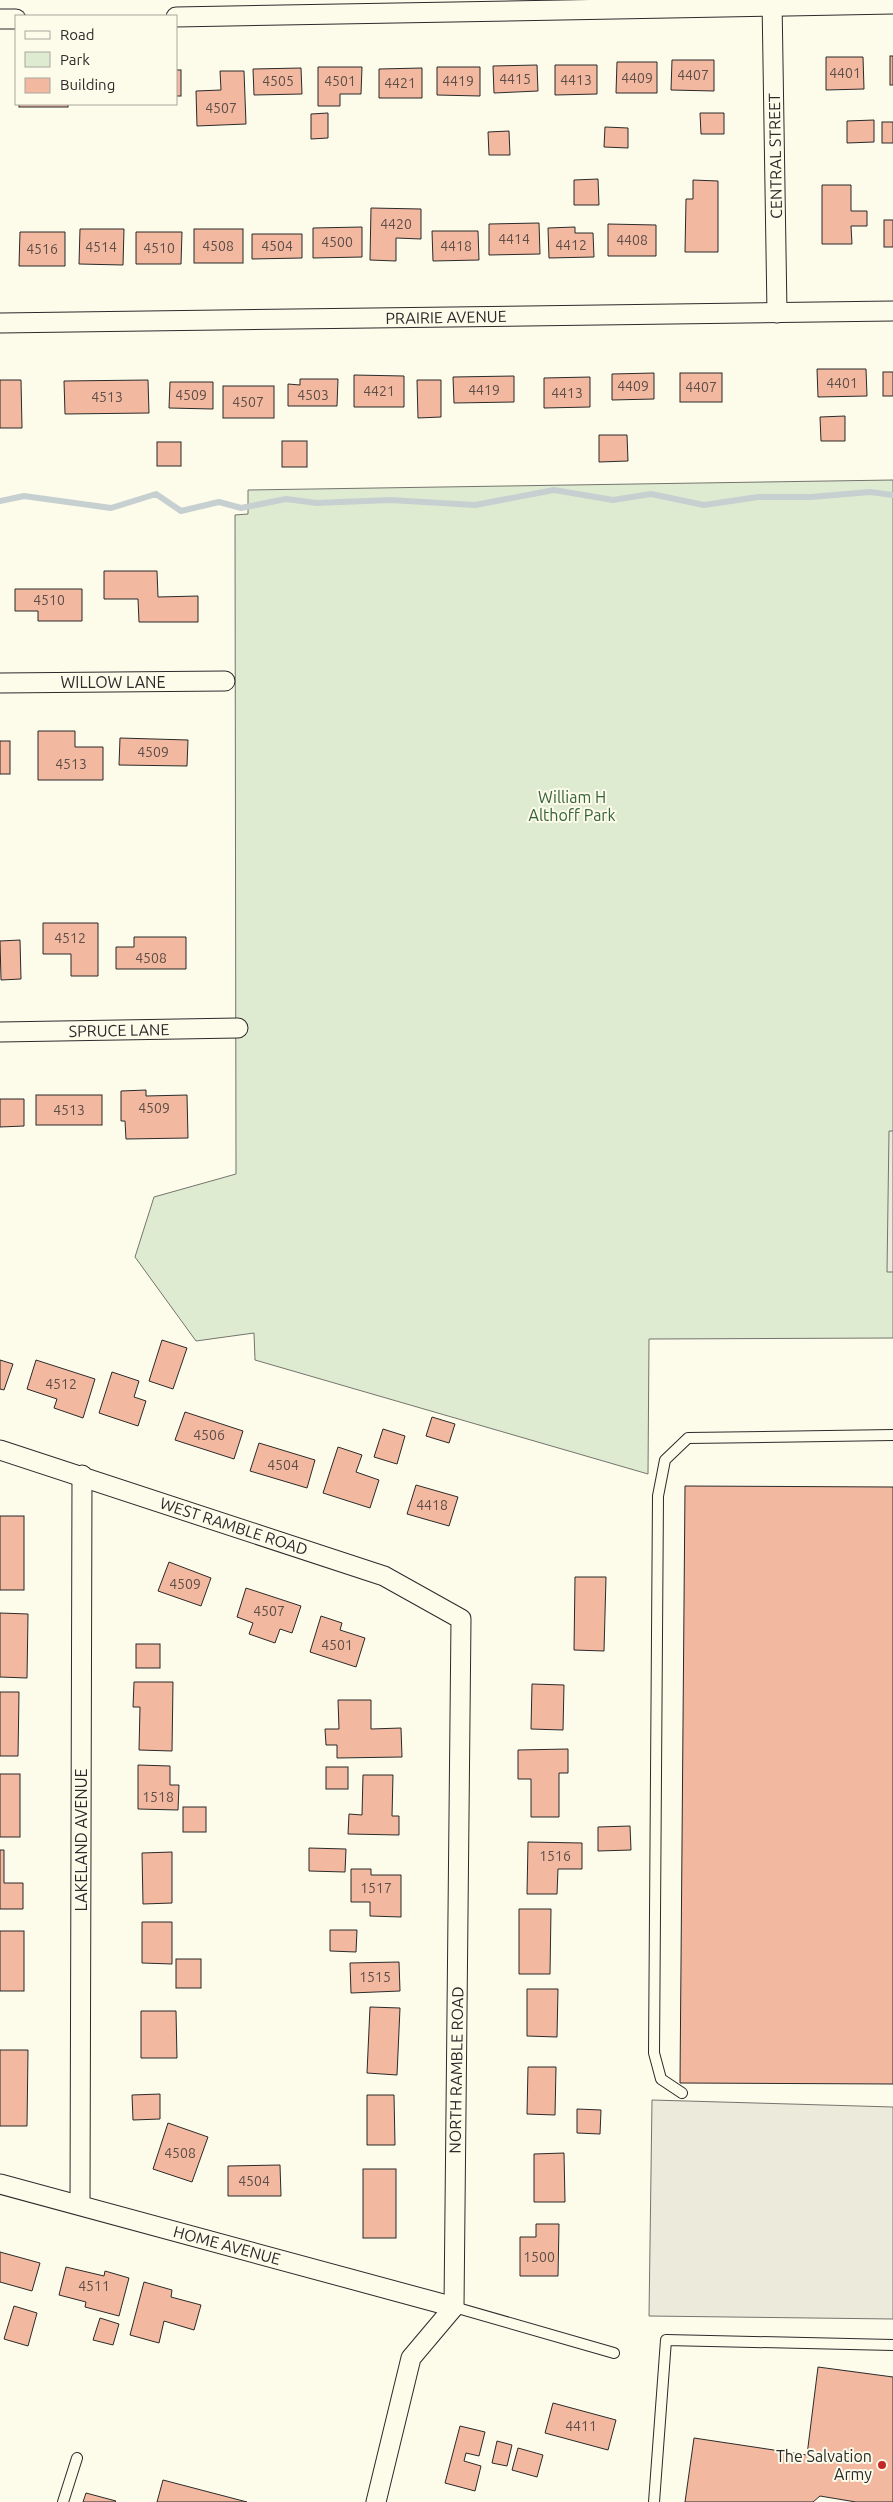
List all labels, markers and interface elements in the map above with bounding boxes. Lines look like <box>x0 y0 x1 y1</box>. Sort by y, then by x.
legend <box>15 15 178 105</box>
text: Road <box>60 26 95 43</box>
text: Park <box>60 51 90 68</box>
house number: 4401 <box>829 65 861 81</box>
house number: 4407 <box>677 67 709 83</box>
house number: 4409 <box>621 70 653 86</box>
house number: 4415 <box>499 71 531 87</box>
house number: 4413 <box>560 72 592 88</box>
house number: 4505 <box>262 73 294 89</box>
house number: 4501 <box>324 73 356 89</box>
house number: 4419 <box>442 73 474 89</box>
house number: 4421 <box>384 75 416 91</box>
text: Building <box>60 76 115 93</box>
street label: CENTRAL STREET <box>765 93 785 219</box>
house number: 4507 <box>205 100 237 116</box>
house number: 4420 <box>380 216 412 232</box>
house number: 4414 <box>498 231 530 247</box>
house number: 4408 <box>616 232 648 248</box>
house number: 4500 <box>321 234 353 250</box>
house number: 4412 <box>555 237 587 253</box>
house number: 4508 <box>202 238 234 254</box>
house number: 4504 <box>261 238 293 254</box>
house number: 4418 <box>440 238 472 254</box>
house number: 4514 <box>85 239 117 255</box>
house number: 4510 <box>143 240 175 256</box>
house number: 4516 <box>26 241 58 257</box>
street label: PRAIRIE AVENUE <box>385 307 507 327</box>
house number: 4401 <box>826 375 858 391</box>
house number: 4409 <box>617 378 649 394</box>
house number: 4407 <box>685 379 717 395</box>
house number: 4419 <box>468 382 500 398</box>
house number: 4421 <box>363 383 395 399</box>
house number: 4413 <box>551 385 583 401</box>
house number: 4509 <box>175 387 207 403</box>
house number: 4503 <box>297 387 329 403</box>
house number: 4513 <box>91 389 123 405</box>
house number: 4507 <box>232 394 264 410</box>
house number: 4510 <box>33 592 65 608</box>
street label: WILLOW LANE <box>61 673 165 691</box>
house number: 4509 <box>137 744 169 760</box>
house number: 4513 <box>55 756 87 772</box>
park label: William H Althoff Park <box>528 788 616 824</box>
house number: 4512 <box>54 930 86 946</box>
house number: 4508 <box>135 950 167 966</box>
street label: SPRUCE LANE <box>68 1020 170 1040</box>
house number: 4509 <box>138 1100 170 1116</box>
house number: 4513 <box>53 1102 85 1118</box>
house number: 4512 <box>45 1376 77 1392</box>
house number: 4506 <box>193 1427 225 1443</box>
house number: 4504 <box>267 1457 299 1473</box>
street label: WEST RAMBLE ROAD <box>158 1494 310 1558</box>
house number: 4418 <box>416 1497 448 1513</box>
house number: 4509 <box>169 1576 201 1592</box>
house number: 4507 <box>253 1603 285 1619</box>
house number: 4501 <box>321 1637 353 1653</box>
street label: LAKELAND AVENUE <box>72 1768 90 1912</box>
house number: 1518 <box>142 1789 174 1805</box>
house number: 1516 <box>539 1848 571 1864</box>
house number: 1517 <box>360 1880 392 1896</box>
house number: 1515 <box>359 1969 391 1985</box>
street label: NORTH RAMBLE ROAD <box>446 1986 466 2154</box>
house number: 4508 <box>164 2145 196 2161</box>
house number: 4504 <box>238 2173 270 2189</box>
street label: HOME AVENUE <box>171 2222 283 2268</box>
house number: 1500 <box>523 2249 555 2265</box>
house number: 4511 <box>78 2278 110 2294</box>
house number: 4411 <box>565 2418 597 2434</box>
place label: The Salvation Army <box>776 2447 872 2483</box>
marker: The Salvation Army <box>876 2459 888 2471</box>

